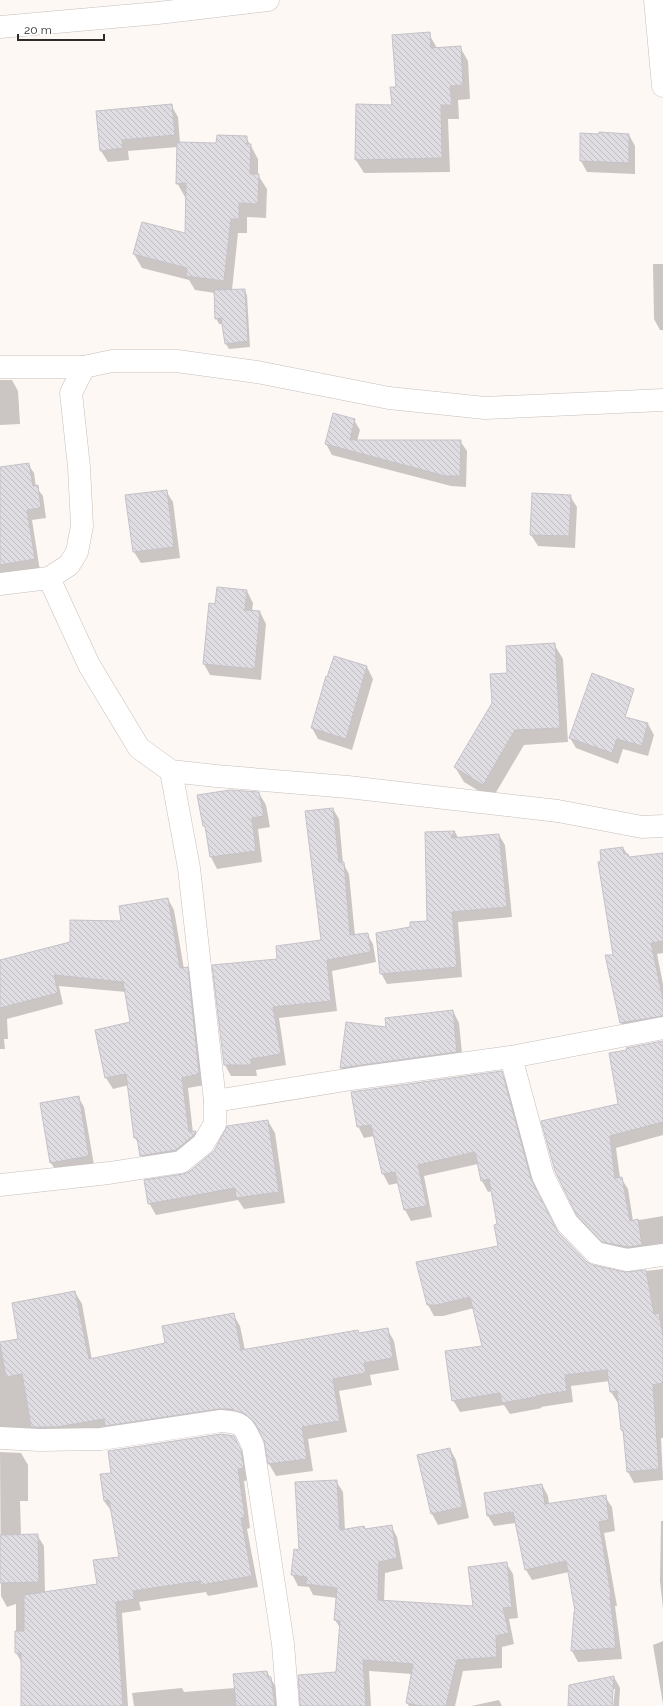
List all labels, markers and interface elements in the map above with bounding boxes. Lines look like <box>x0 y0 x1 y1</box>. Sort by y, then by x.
scale bar <box>18 16 104 42</box>
text: 20 m <box>24 23 52 37</box>

